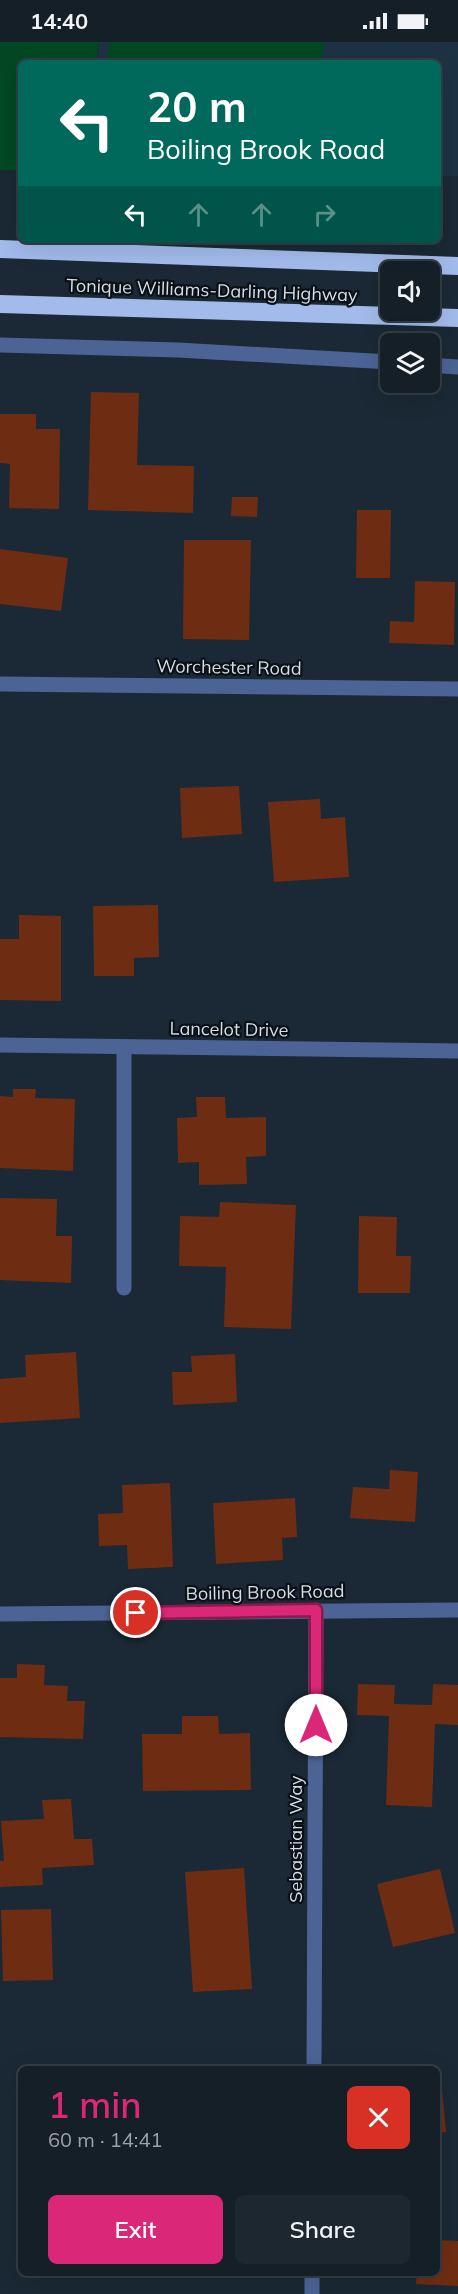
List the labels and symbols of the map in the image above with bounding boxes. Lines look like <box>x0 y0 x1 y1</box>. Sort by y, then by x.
street label: Tonique Williams-Darling Highway <box>66 273 358 307</box>
street label: Worchester Road <box>156 654 302 680</box>
street label: Lancelot Drive <box>169 1016 289 1042</box>
street label: Boiling Brook Road <box>185 1579 345 1605</box>
pin <box>110 1587 161 1638</box>
position arrow <box>284 1693 348 1757</box>
street label: Sebastian Way <box>284 1775 307 1903</box>

